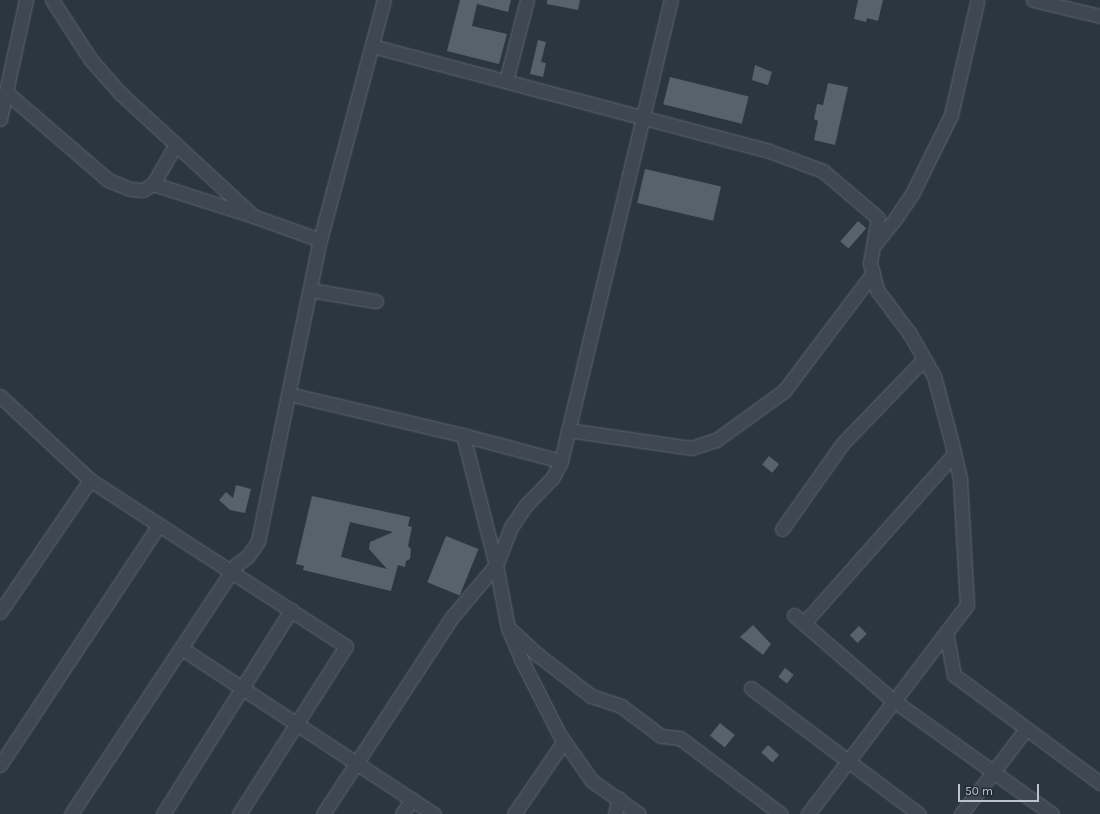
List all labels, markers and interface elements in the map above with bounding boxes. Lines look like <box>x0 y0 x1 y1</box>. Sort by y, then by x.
scale bar <box>960 776 1041 802</box>
text: 50 m <box>965 784 993 798</box>

